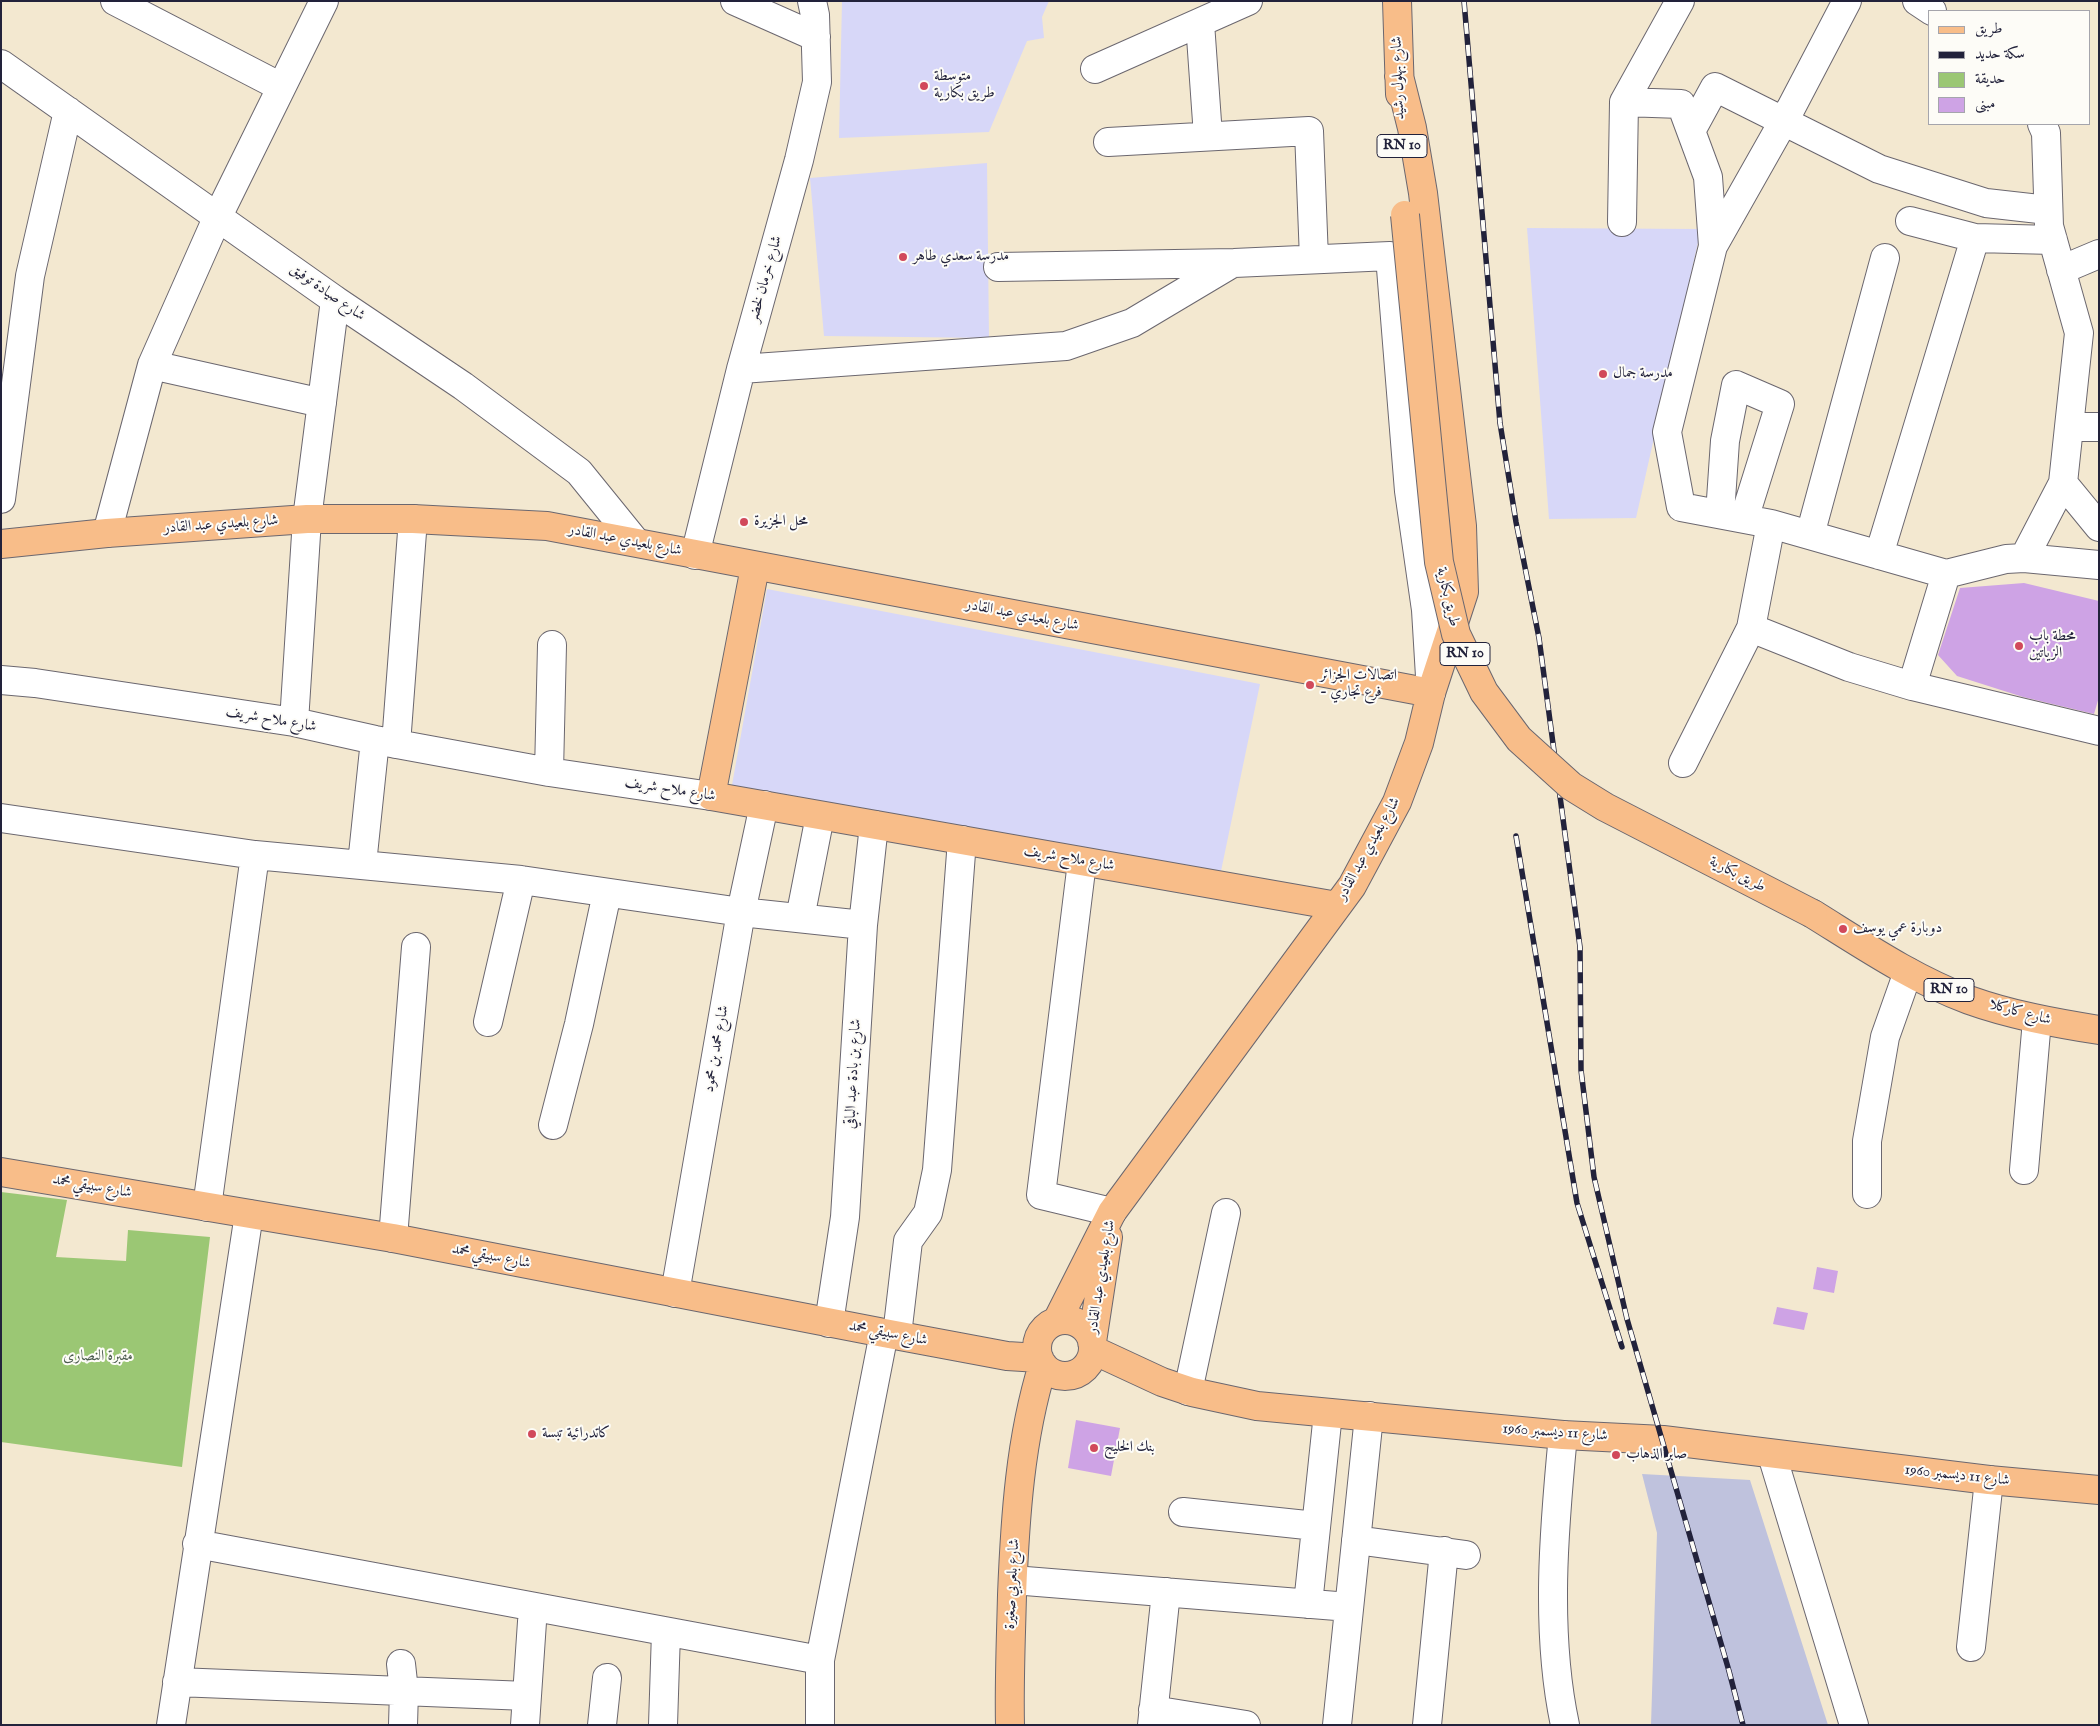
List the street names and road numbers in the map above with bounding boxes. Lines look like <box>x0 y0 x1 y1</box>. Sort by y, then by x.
street label: شارع بهلول رشيد <box>1389 36 1409 120</box>
road number: RN 10 <box>1377 134 1427 158</box>
street label: شارع خرمان لخضر <box>745 234 787 324</box>
street label: شارع صيادة توفيق <box>286 260 368 326</box>
street label: شارع بلعيدي عبد القادر <box>163 512 279 538</box>
street label: شارع بلعيدي عبد القادر <box>567 521 683 561</box>
street label: طريق بكارية <box>1431 565 1463 629</box>
street label: شارع بلعيدي عبد القادر <box>964 596 1080 636</box>
road number: RN 10 <box>1440 642 1490 666</box>
street label: شارع ملاح شريف <box>224 703 318 737</box>
street label: شارع ملاح شريف <box>623 774 717 806</box>
street label: شارع بلعيدي عبد القادر <box>1333 794 1405 904</box>
street label: شارع ملاح شريف <box>1022 842 1116 876</box>
street label: طريق بكارية <box>1706 853 1768 897</box>
road number: RN 10 <box>1924 978 1974 1002</box>
street label: شارع كاركلا <box>1987 996 2053 1030</box>
street label: شارع محمد بن محمود <box>700 1004 734 1094</box>
street label: شارع بن بادة عبد الباقي <box>842 1018 866 1130</box>
street label: شارع سبيقي محمد <box>51 1171 133 1203</box>
street label: شارع بلعيدي عبد القادر <box>1084 1219 1120 1335</box>
street label: شارع سبيقي محمد <box>450 1241 532 1273</box>
street label: شارع سبيقي محمد <box>847 1318 929 1350</box>
street label: شارع 11 ديسمبر 1960 <box>1502 1420 1608 1446</box>
street label: شارع 11 ديسمبر 1960 <box>1904 1462 2010 1490</box>
street label: شارع بلعربي صغيرة <box>1002 1538 1024 1630</box>

